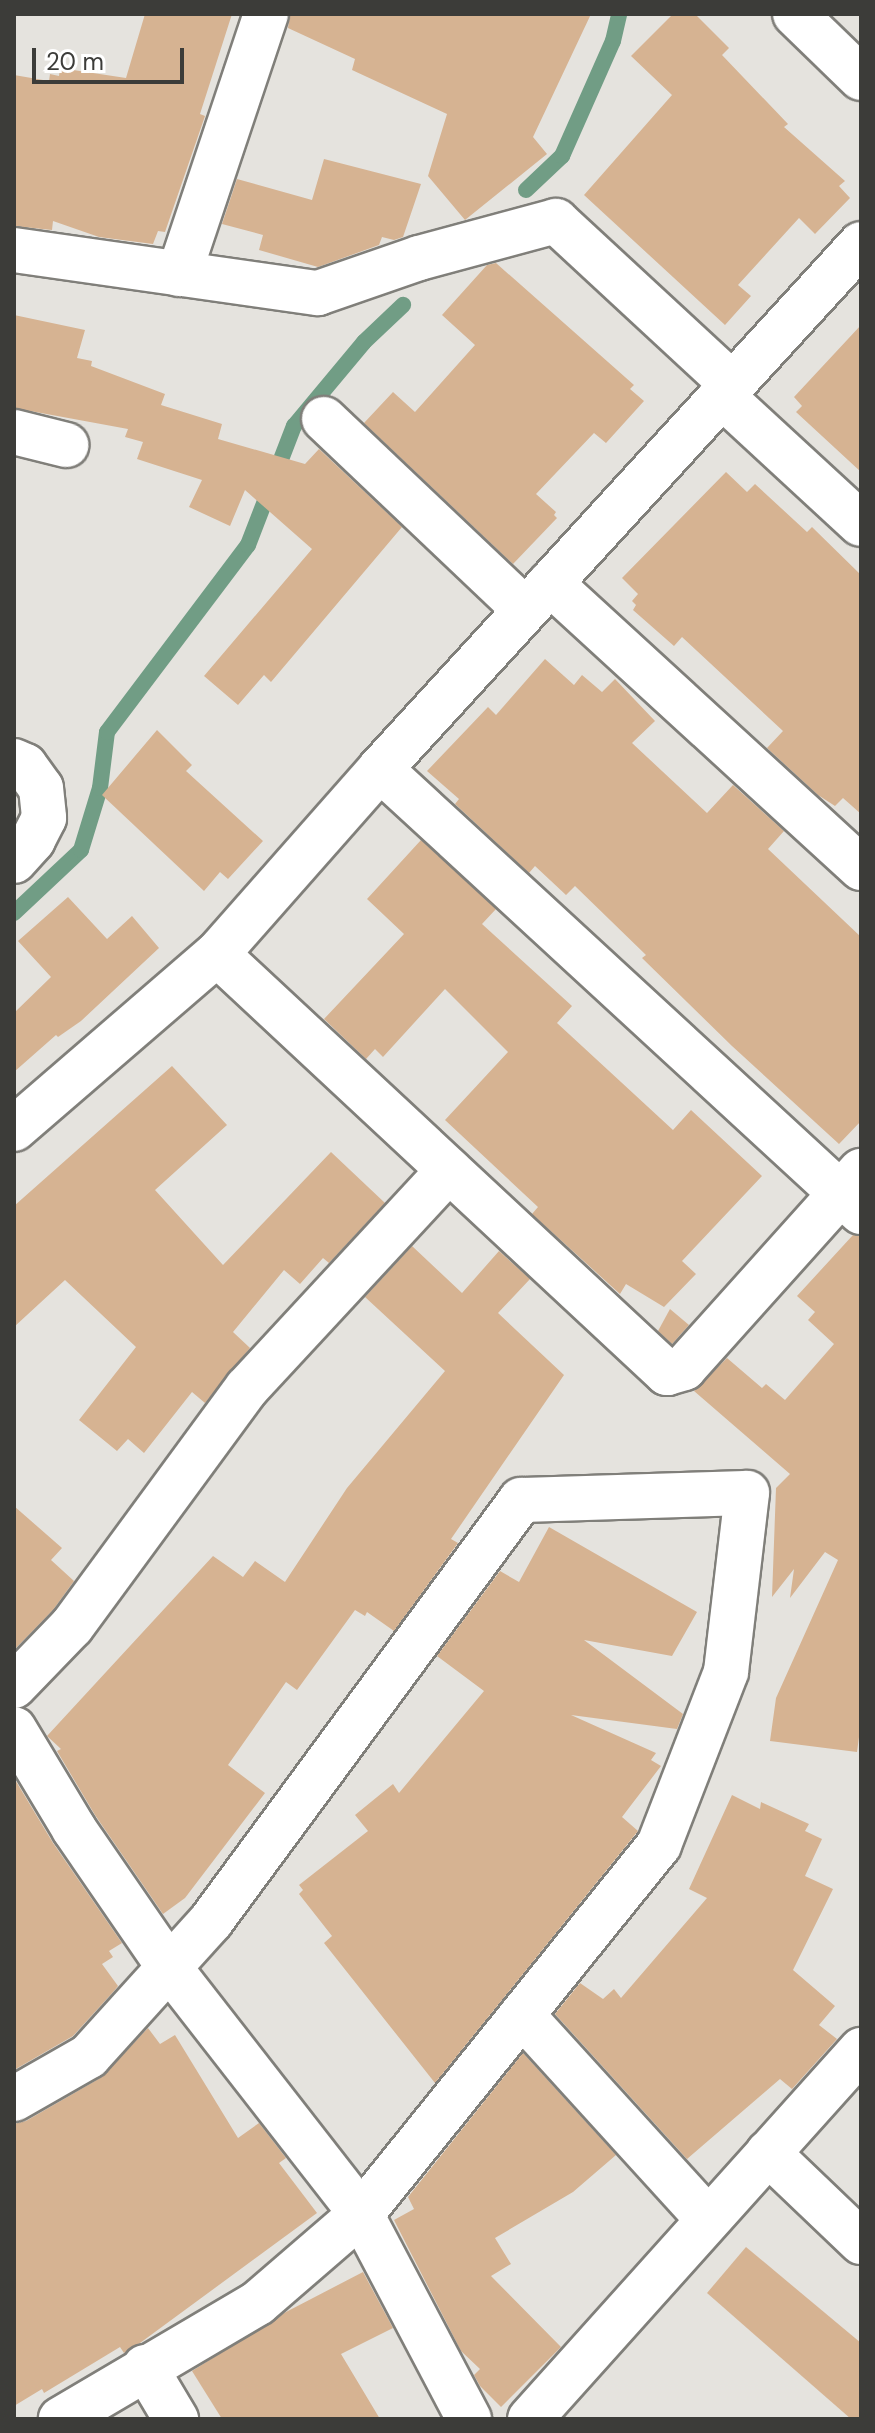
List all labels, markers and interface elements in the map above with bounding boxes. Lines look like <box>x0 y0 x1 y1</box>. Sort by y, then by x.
scale bar <box>36 32 188 82</box>
text: 20 m <box>46 46 104 77</box>

